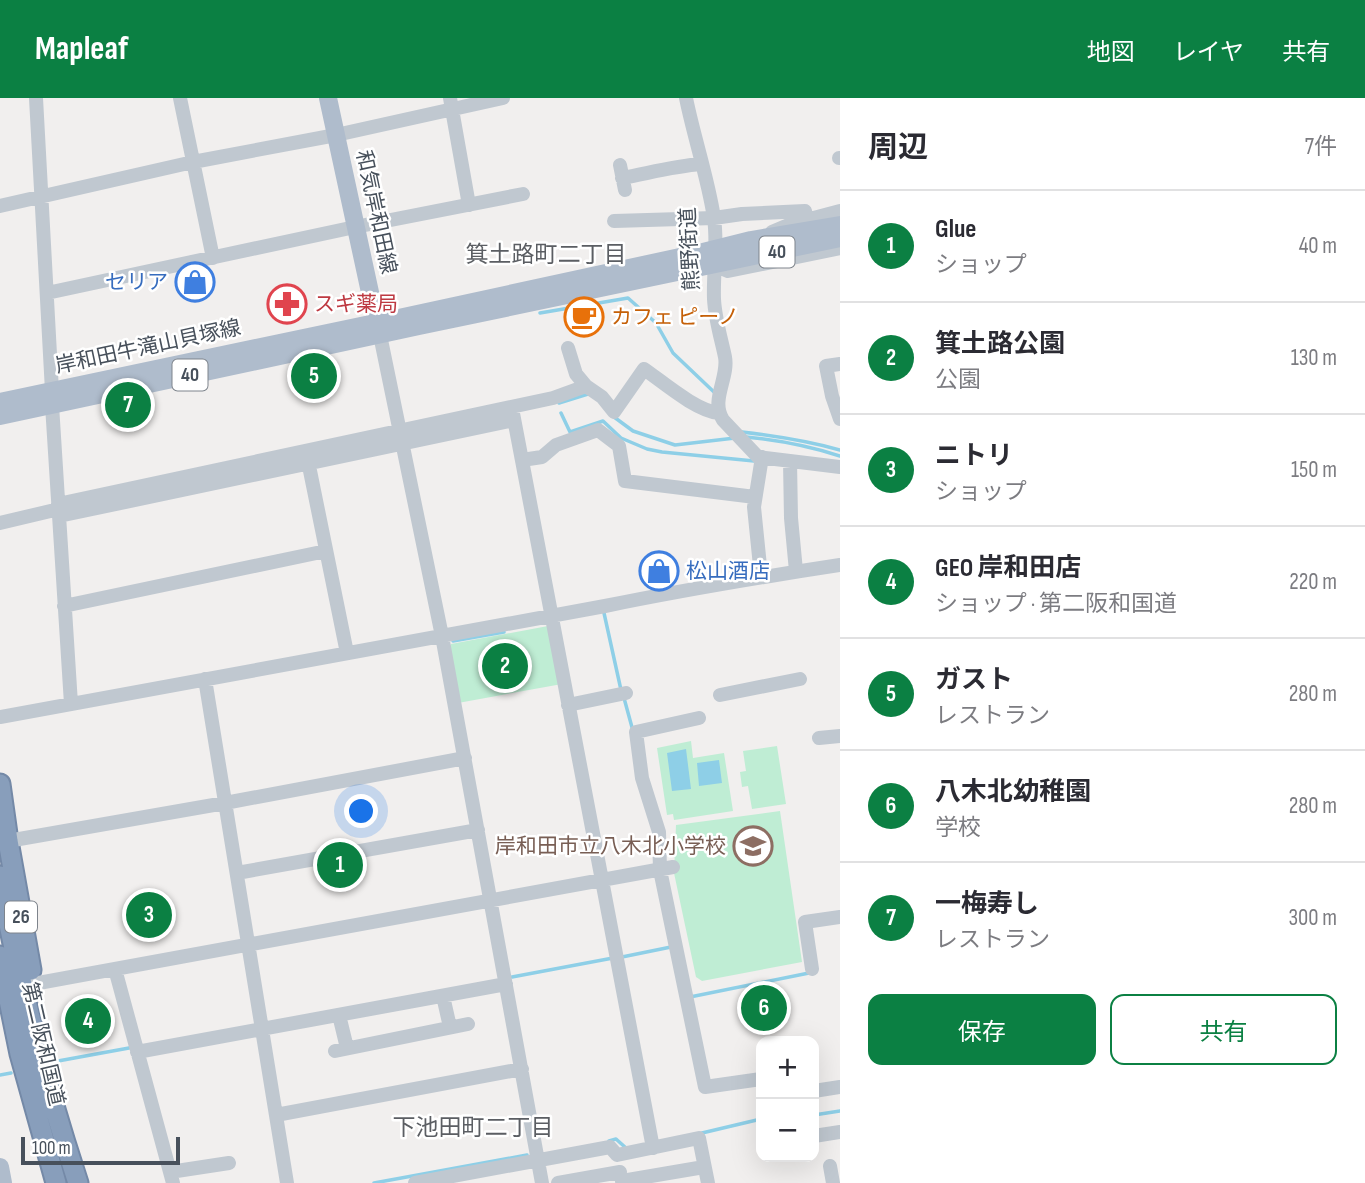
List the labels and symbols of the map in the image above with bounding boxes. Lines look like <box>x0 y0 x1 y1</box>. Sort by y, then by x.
street label: 和気岸和田線 <box>351 148 401 276</box>
street label: 熊野街道 <box>675 206 705 292</box>
road number: 40 <box>760 236 794 268</box>
district label: 箕土路町二丁目 <box>466 241 627 269</box>
shop icon: セリア <box>174 261 216 303</box>
place label: セリア <box>105 270 168 295</box>
pharmacy icon: スギ薬局 <box>266 283 308 325</box>
place label: スギ薬局 <box>314 292 398 317</box>
cafe icon: カフェ ピーノ <box>563 296 605 338</box>
place label: カフェ ピーノ <box>611 305 739 330</box>
street label: 岸和田牛滝山貝塚線 <box>53 315 243 379</box>
pin: 5 <box>291 350 337 402</box>
road number: 40 <box>172 360 208 390</box>
pin: 7 <box>105 379 151 431</box>
shop icon: 松山酒店 <box>638 550 680 592</box>
place label: 松山酒店 <box>686 559 770 584</box>
pin: 2 <box>482 640 528 692</box>
your location <box>344 794 378 828</box>
school or university icon: 岸和田市立八木北小学校 <box>732 825 774 867</box>
place label: 岸和田市立八木北小学校 <box>495 834 726 859</box>
pin: 1 <box>317 839 363 891</box>
pin: 3 <box>126 889 172 941</box>
road number: 26 <box>5 902 37 932</box>
street label: 第二阪和国道 <box>17 980 69 1108</box>
pin: 6 <box>741 982 787 1034</box>
pin: 4 <box>65 995 111 1047</box>
district label: 下池田町二丁目 <box>393 1114 554 1142</box>
scale bar <box>21 1134 180 1166</box>

